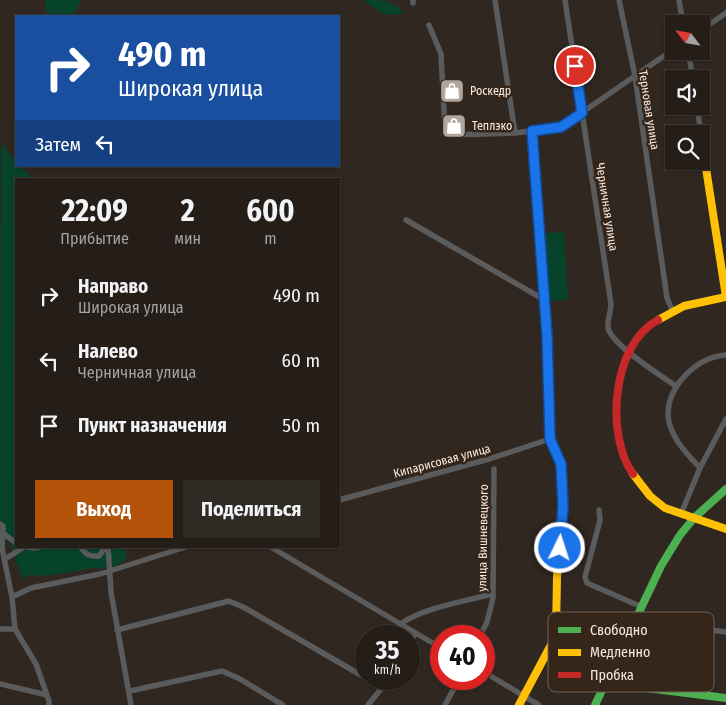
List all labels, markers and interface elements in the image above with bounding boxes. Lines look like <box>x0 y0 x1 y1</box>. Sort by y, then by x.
north arrow <box>665 15 710 60</box>
map controls <box>665 15 710 170</box>
text: 490 m <box>118 33 207 75</box>
icon: right <box>35 35 100 100</box>
pin <box>554 45 596 87</box>
icon: arrive <box>561 52 589 80</box>
street label: Терновая улица <box>636 69 662 151</box>
button: sound <box>665 70 710 115</box>
text: Широкая улица <box>118 75 263 102</box>
shop icon: Роскедр <box>439 78 465 104</box>
place label: Роскедр <box>470 84 511 98</box>
shop icon: Теплэко <box>441 113 467 139</box>
place label: Теплэко <box>472 119 512 133</box>
button: search <box>665 125 710 170</box>
icon: left <box>91 130 119 158</box>
text: Затем <box>35 133 81 156</box>
street label: Черничная улица <box>593 162 621 252</box>
text: 22:09 <box>61 193 128 229</box>
text: 2 <box>181 193 195 229</box>
text: 600 <box>246 193 295 229</box>
text: Прибытие <box>60 229 129 248</box>
text: мин <box>174 229 201 248</box>
text: m <box>264 229 277 248</box>
text: Направо <box>78 275 148 298</box>
icon: right <box>35 282 63 310</box>
text: 490 m <box>273 284 320 307</box>
text: Широкая улица <box>78 298 184 317</box>
text: Налево <box>78 340 138 363</box>
icon: left <box>35 347 63 375</box>
text: 60 m <box>282 349 320 372</box>
text: Черничная улица <box>78 363 196 382</box>
icon: arrive <box>35 412 63 440</box>
text: Пункт назначения <box>78 414 227 437</box>
text: 50 m <box>282 414 320 437</box>
street label: Кипарисовая улица <box>392 441 492 481</box>
button: Выход <box>35 480 173 538</box>
button: Поделиться <box>183 480 320 538</box>
street label: улица Вишневецкого <box>475 484 491 592</box>
position arrow <box>533 521 585 573</box>
legend <box>548 612 714 692</box>
text: Свободно <box>590 622 648 639</box>
speed limit sign: 40 <box>430 625 495 690</box>
text: 35 <box>375 636 400 666</box>
text: Медленно <box>590 644 650 661</box>
text: km/h <box>374 663 401 677</box>
text: Пробка <box>590 667 634 684</box>

